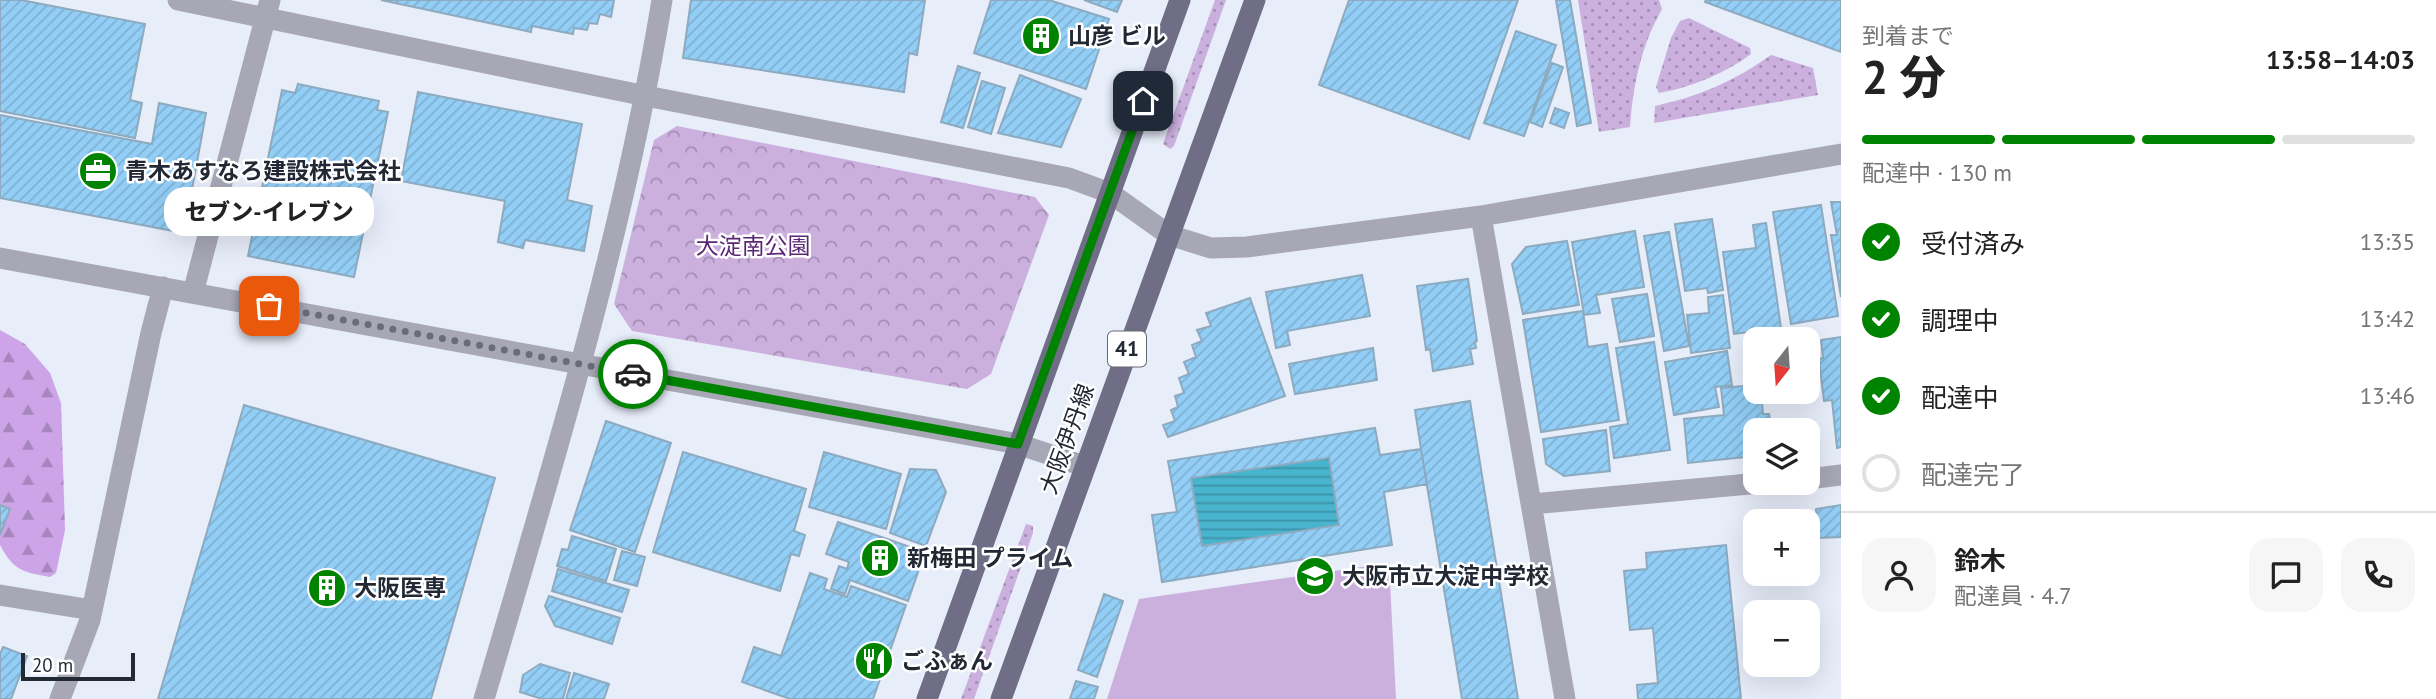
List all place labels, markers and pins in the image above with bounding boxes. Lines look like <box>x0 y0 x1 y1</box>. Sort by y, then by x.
building icon: 山彦 ビル <box>1020 15 1062 57</box>
place label: 山彦 ビル <box>1068 21 1166 50</box>
pin <box>1113 71 1173 131</box>
office icon: 青木あすなろ建設株式会社 <box>77 150 119 192</box>
place label: 青木あすなろ建設株式会社 <box>125 156 401 185</box>
callout: セブン-イレブン <box>164 187 374 236</box>
pin <box>239 276 299 336</box>
building icon: 新梅田 プライム <box>859 537 901 579</box>
place label: 新梅田 プライム <box>907 543 1073 572</box>
school or university icon: 大阪市立大淀中学校 <box>1294 555 1336 597</box>
place label: 大阪市立大淀中学校 <box>1342 561 1549 590</box>
building icon: 大阪医専 <box>306 567 348 609</box>
place label: 大阪医専 <box>354 573 446 602</box>
restaurant icon: ごふぁん <box>853 640 895 682</box>
place label: ごふぁん <box>901 646 993 675</box>

